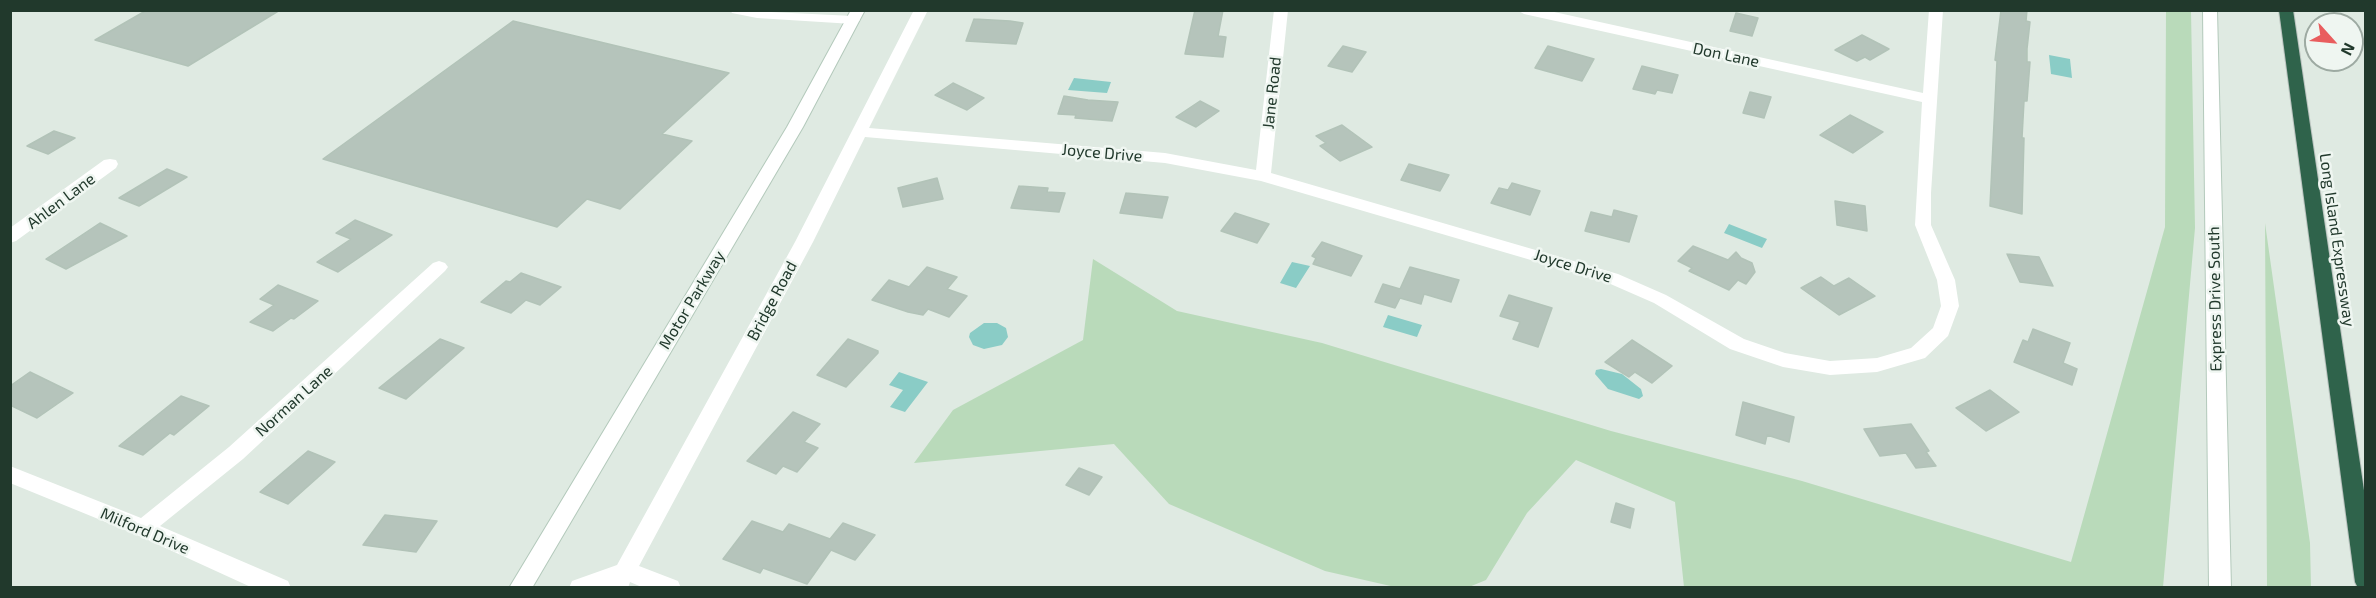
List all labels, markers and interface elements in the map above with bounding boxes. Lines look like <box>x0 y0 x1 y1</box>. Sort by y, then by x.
north arrow <box>2304 12 2364 72</box>
street label: Don Lane <box>1691 39 1761 71</box>
text: N <box>2338 40 2360 59</box>
street label: Jane Road <box>1259 56 1285 130</box>
street label: Joyce Drive <box>1061 140 1143 166</box>
street label: Long Island Expressway <box>2315 152 2359 328</box>
street label: Ahlen Lane <box>23 169 99 233</box>
street label: Express Drive South <box>2204 226 2226 372</box>
street label: Joyce Drive <box>1532 245 1614 287</box>
street label: Motor Parkway <box>655 247 729 353</box>
street label: Bridge Road <box>743 258 801 344</box>
street label: Norman Lane <box>251 361 337 441</box>
street label: Milford Drive <box>98 504 192 558</box>

